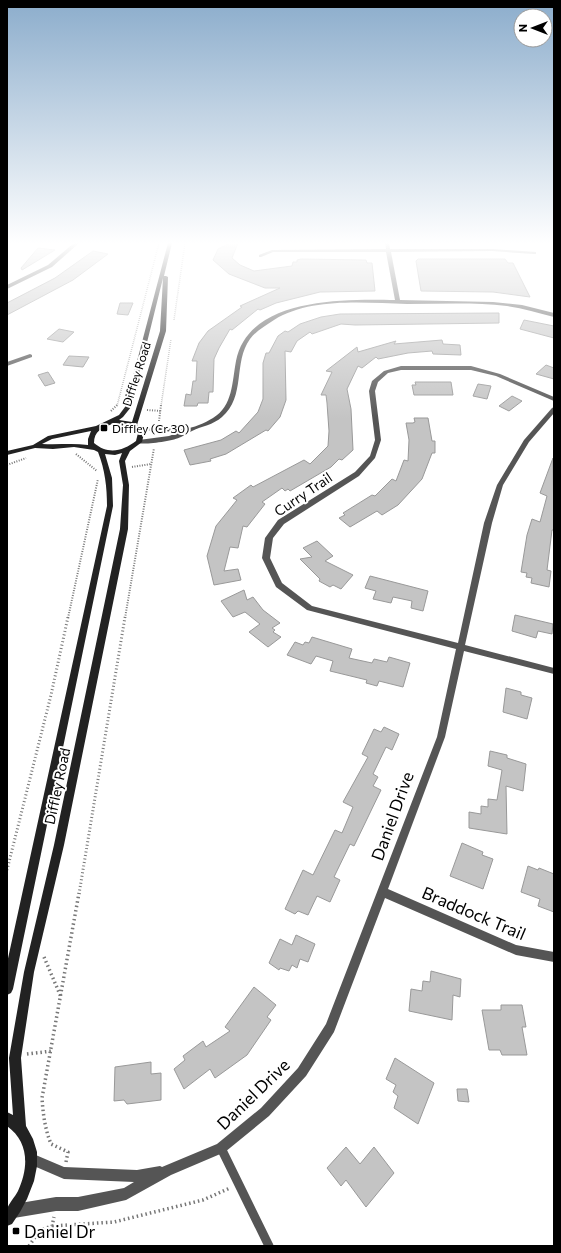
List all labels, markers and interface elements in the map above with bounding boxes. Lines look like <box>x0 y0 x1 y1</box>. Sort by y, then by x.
north arrow <box>513 8 553 48</box>
text: N <box>516 24 529 32</box>
street label: Diffley Road <box>119 340 153 408</box>
place label: Diffley (Cr 30) <box>112 421 189 435</box>
marker: Diffley (Cr 30) <box>99 423 109 433</box>
street label: Curry Trail <box>271 468 335 520</box>
street label: Diffley Road <box>41 746 73 826</box>
street label: Daniel Drive <box>366 769 418 863</box>
street label: Braddock Trail <box>419 882 529 944</box>
street label: Daniel Drive <box>212 1054 294 1134</box>
place label: Daniel Dr <box>24 1221 96 1242</box>
marker: Daniel Dr <box>11 1226 21 1236</box>

